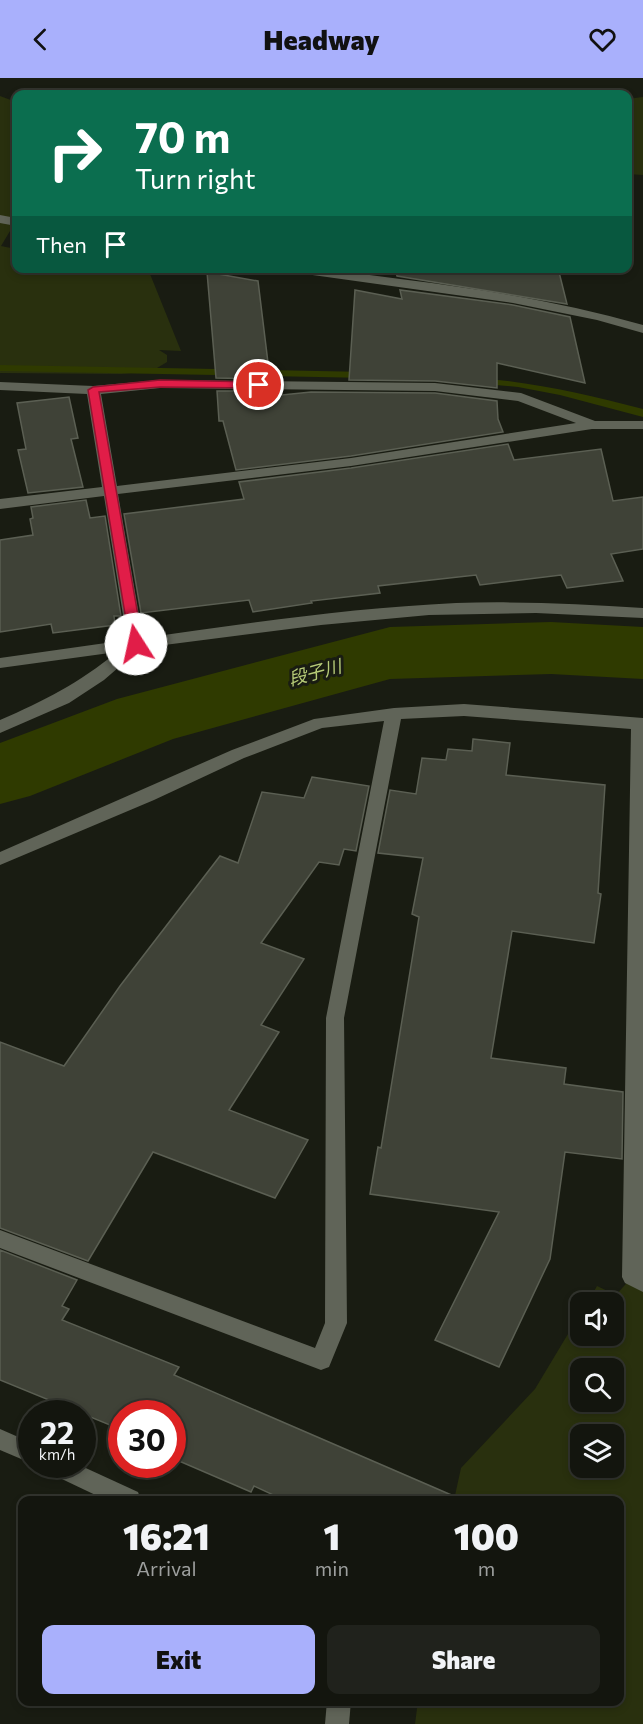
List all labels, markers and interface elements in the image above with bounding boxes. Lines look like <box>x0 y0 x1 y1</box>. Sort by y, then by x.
icon: back <box>24 23 57 56</box>
text: Headway <box>263 23 380 56</box>
icon: heart <box>586 23 619 56</box>
text: 70 m <box>135 110 230 162</box>
icon: right <box>36 114 114 192</box>
text: Turn right <box>135 162 255 195</box>
icon: arrive <box>99 228 132 261</box>
text: Then <box>36 231 87 258</box>
pin <box>233 359 284 410</box>
icon: arrive <box>242 368 275 401</box>
position arrow <box>104 612 168 676</box>
water label: 段子川 <box>286 654 346 690</box>
map controls <box>570 1292 624 1478</box>
button: sound <box>570 1292 624 1346</box>
button: search <box>570 1358 624 1412</box>
speed limit sign: 30 <box>108 1400 186 1478</box>
text: 22 <box>40 1413 74 1450</box>
button: layers <box>570 1424 624 1478</box>
text: km/h <box>39 1445 75 1463</box>
text: 16:21 <box>123 1513 210 1557</box>
text: 1 <box>323 1513 340 1557</box>
text: 100 <box>454 1513 519 1557</box>
text: Arrival <box>136 1556 197 1580</box>
text: min <box>315 1556 349 1580</box>
text: m <box>478 1556 495 1580</box>
button: Exit <box>42 1625 315 1694</box>
button: Share <box>327 1625 600 1694</box>

